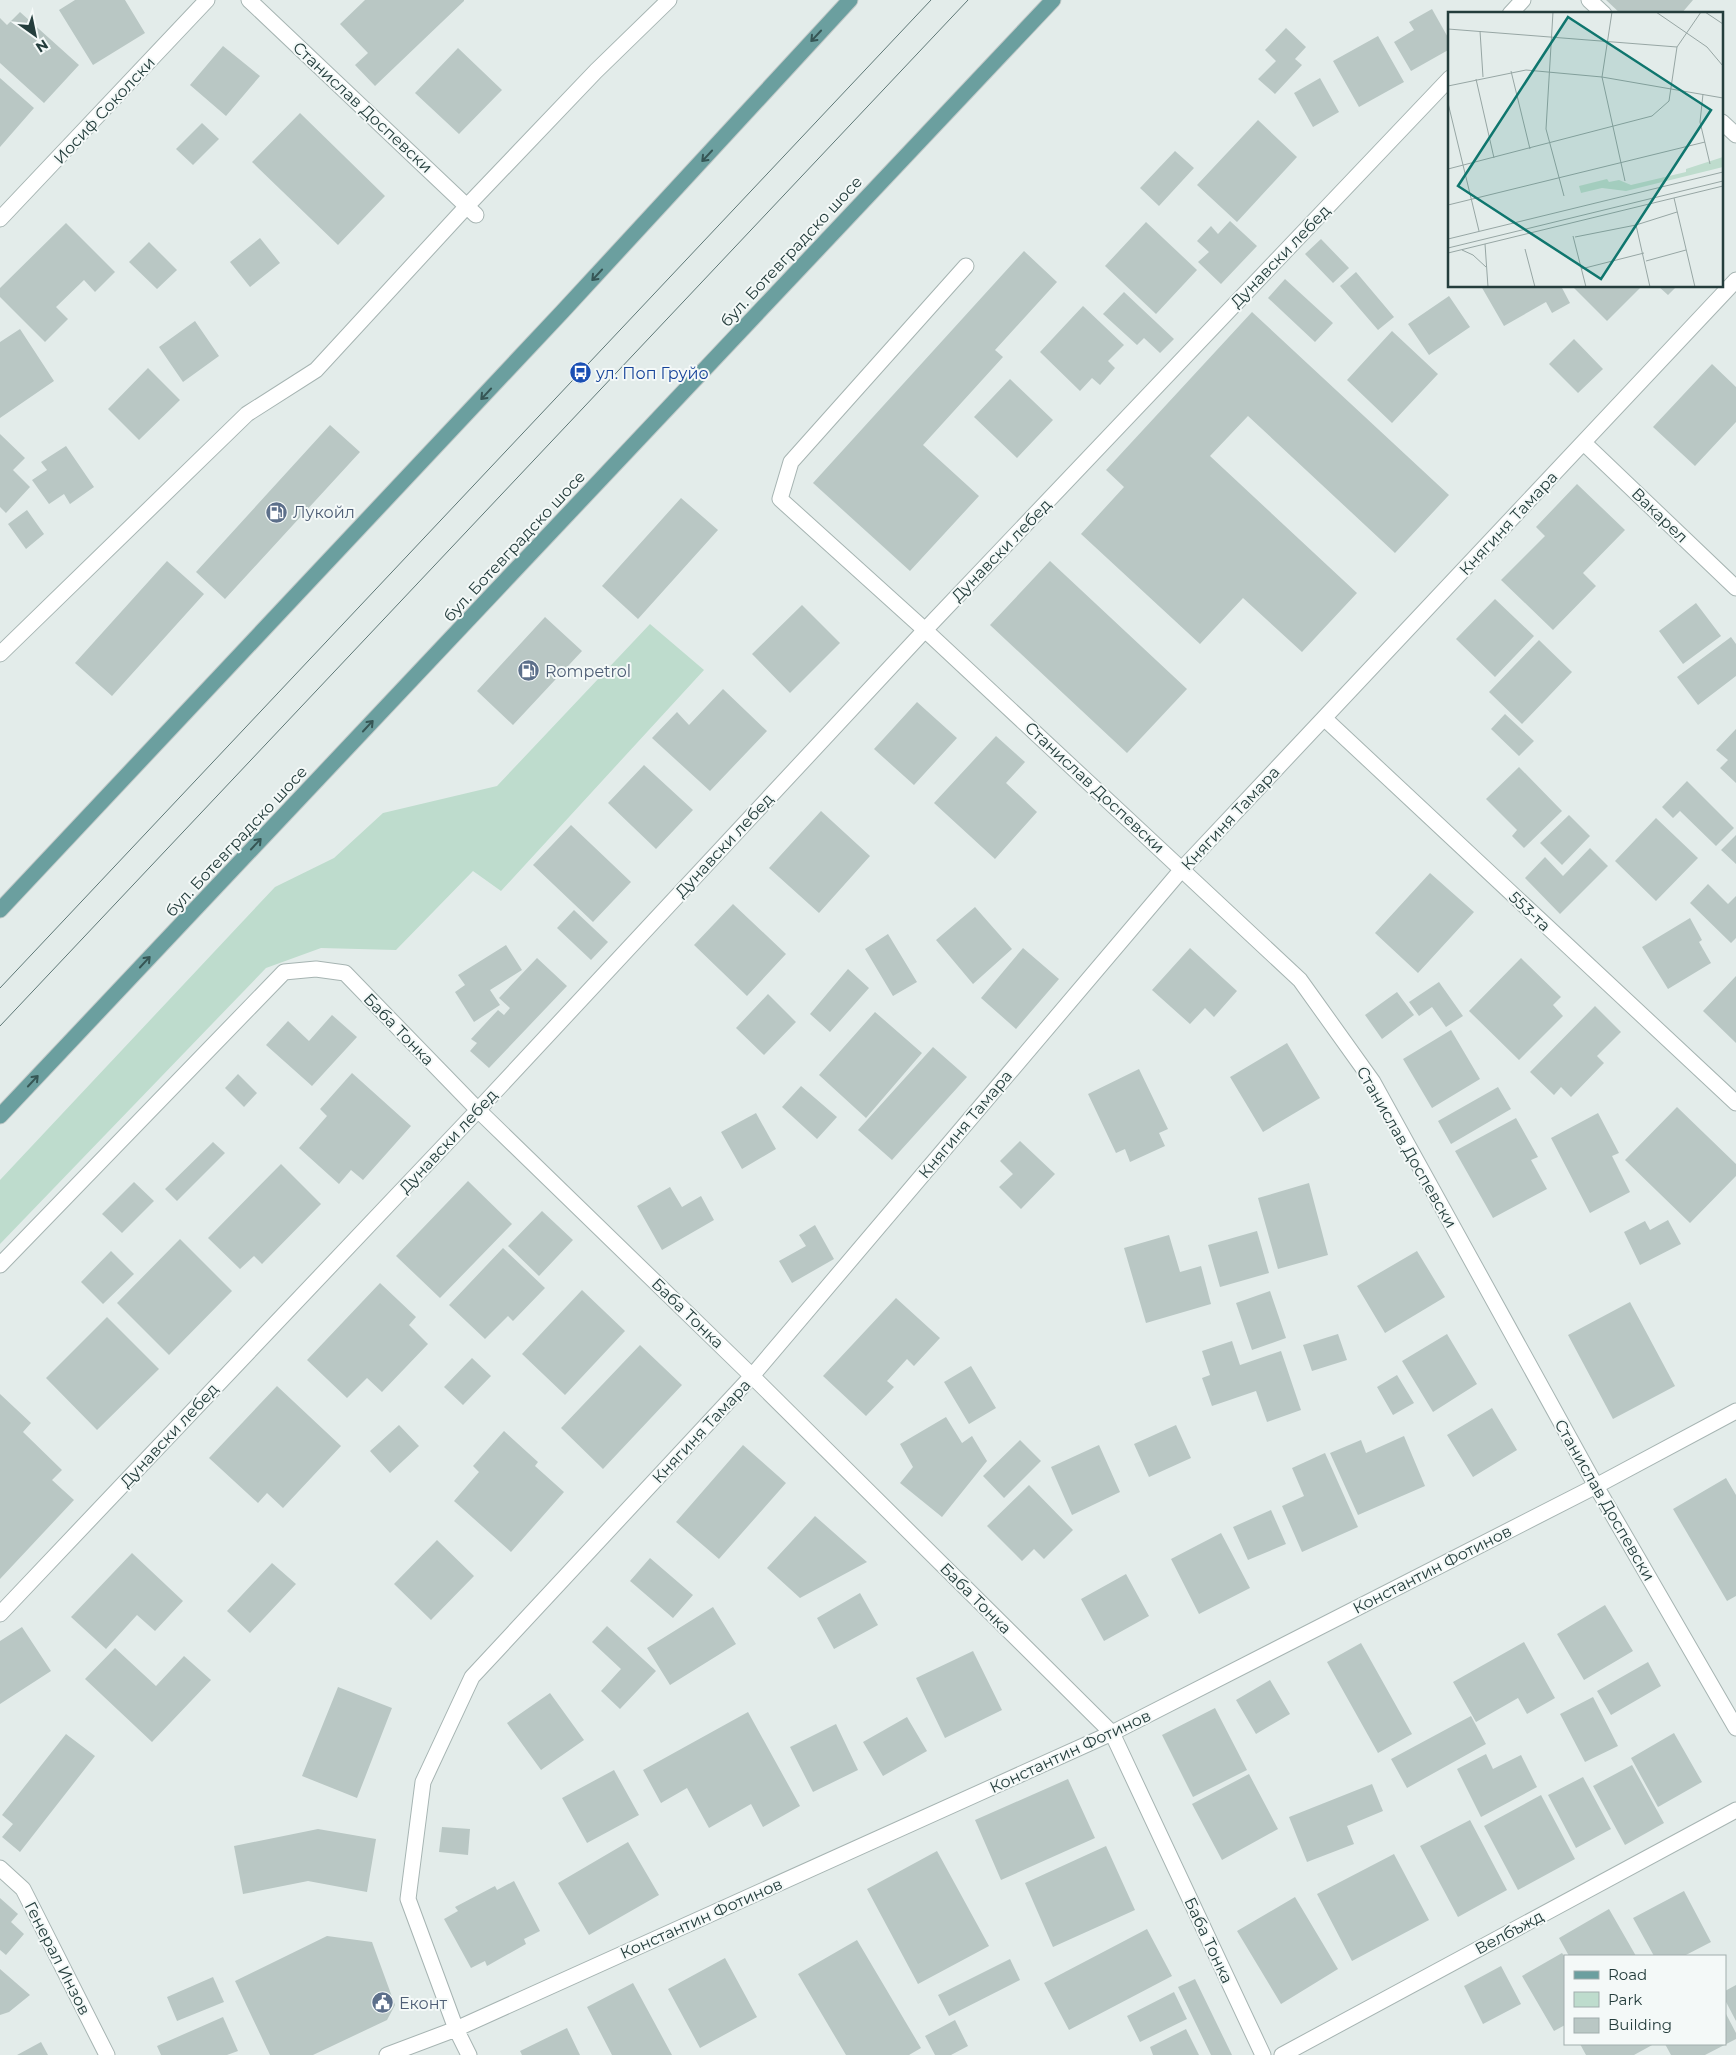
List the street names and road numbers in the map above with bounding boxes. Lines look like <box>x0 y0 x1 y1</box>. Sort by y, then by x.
street label: Станислав Доспевски <box>289 38 436 177</box>
street label: Иосиф Соколски <box>50 53 159 168</box>
street label: бул. Ботевградско шосе <box>716 172 866 331</box>
street label: Дунавски лебед <box>1227 201 1334 312</box>
street label: бул. Ботевградско шосе <box>439 467 589 626</box>
street label: Княгиня Тамара <box>1455 467 1561 579</box>
street label: Вакарел <box>1628 484 1692 547</box>
street label: Дунавски лебед <box>948 495 1055 606</box>
street label: Станислав Доспевски <box>1021 718 1168 857</box>
street label: бул. Ботевградско шосе <box>161 762 311 921</box>
street label: Княгиня Тамара <box>1177 762 1283 874</box>
street label: Дунавски лебед <box>671 789 777 901</box>
street label: 553-та <box>1505 887 1554 935</box>
street label: Баба Тонка <box>360 989 438 1069</box>
street label: Станислав Доспевски <box>1352 1063 1461 1231</box>
street label: Княгиня Тамара <box>915 1066 1016 1182</box>
street label: Дунавски лебед <box>395 1085 501 1197</box>
street label: Баба Тонка <box>648 1274 728 1352</box>
street label: Княгиня Тамара <box>648 1375 754 1487</box>
street label: Дунавски лебед <box>116 1379 222 1491</box>
street label: Станислав Доспевски <box>1550 1416 1659 1584</box>
street label: Константин Фотинов <box>1350 1521 1515 1618</box>
street label: Баба Тонка <box>936 1559 1015 1638</box>
street label: Константин Фотинов <box>987 1706 1154 1797</box>
street label: Константин Фотинов <box>617 1874 785 1963</box>
street label: Баба Тонка <box>1180 1894 1237 1986</box>
street label: Генерал Инзов <box>21 1898 94 2018</box>
street label: Велбъжд <box>1472 1906 1547 1958</box>

